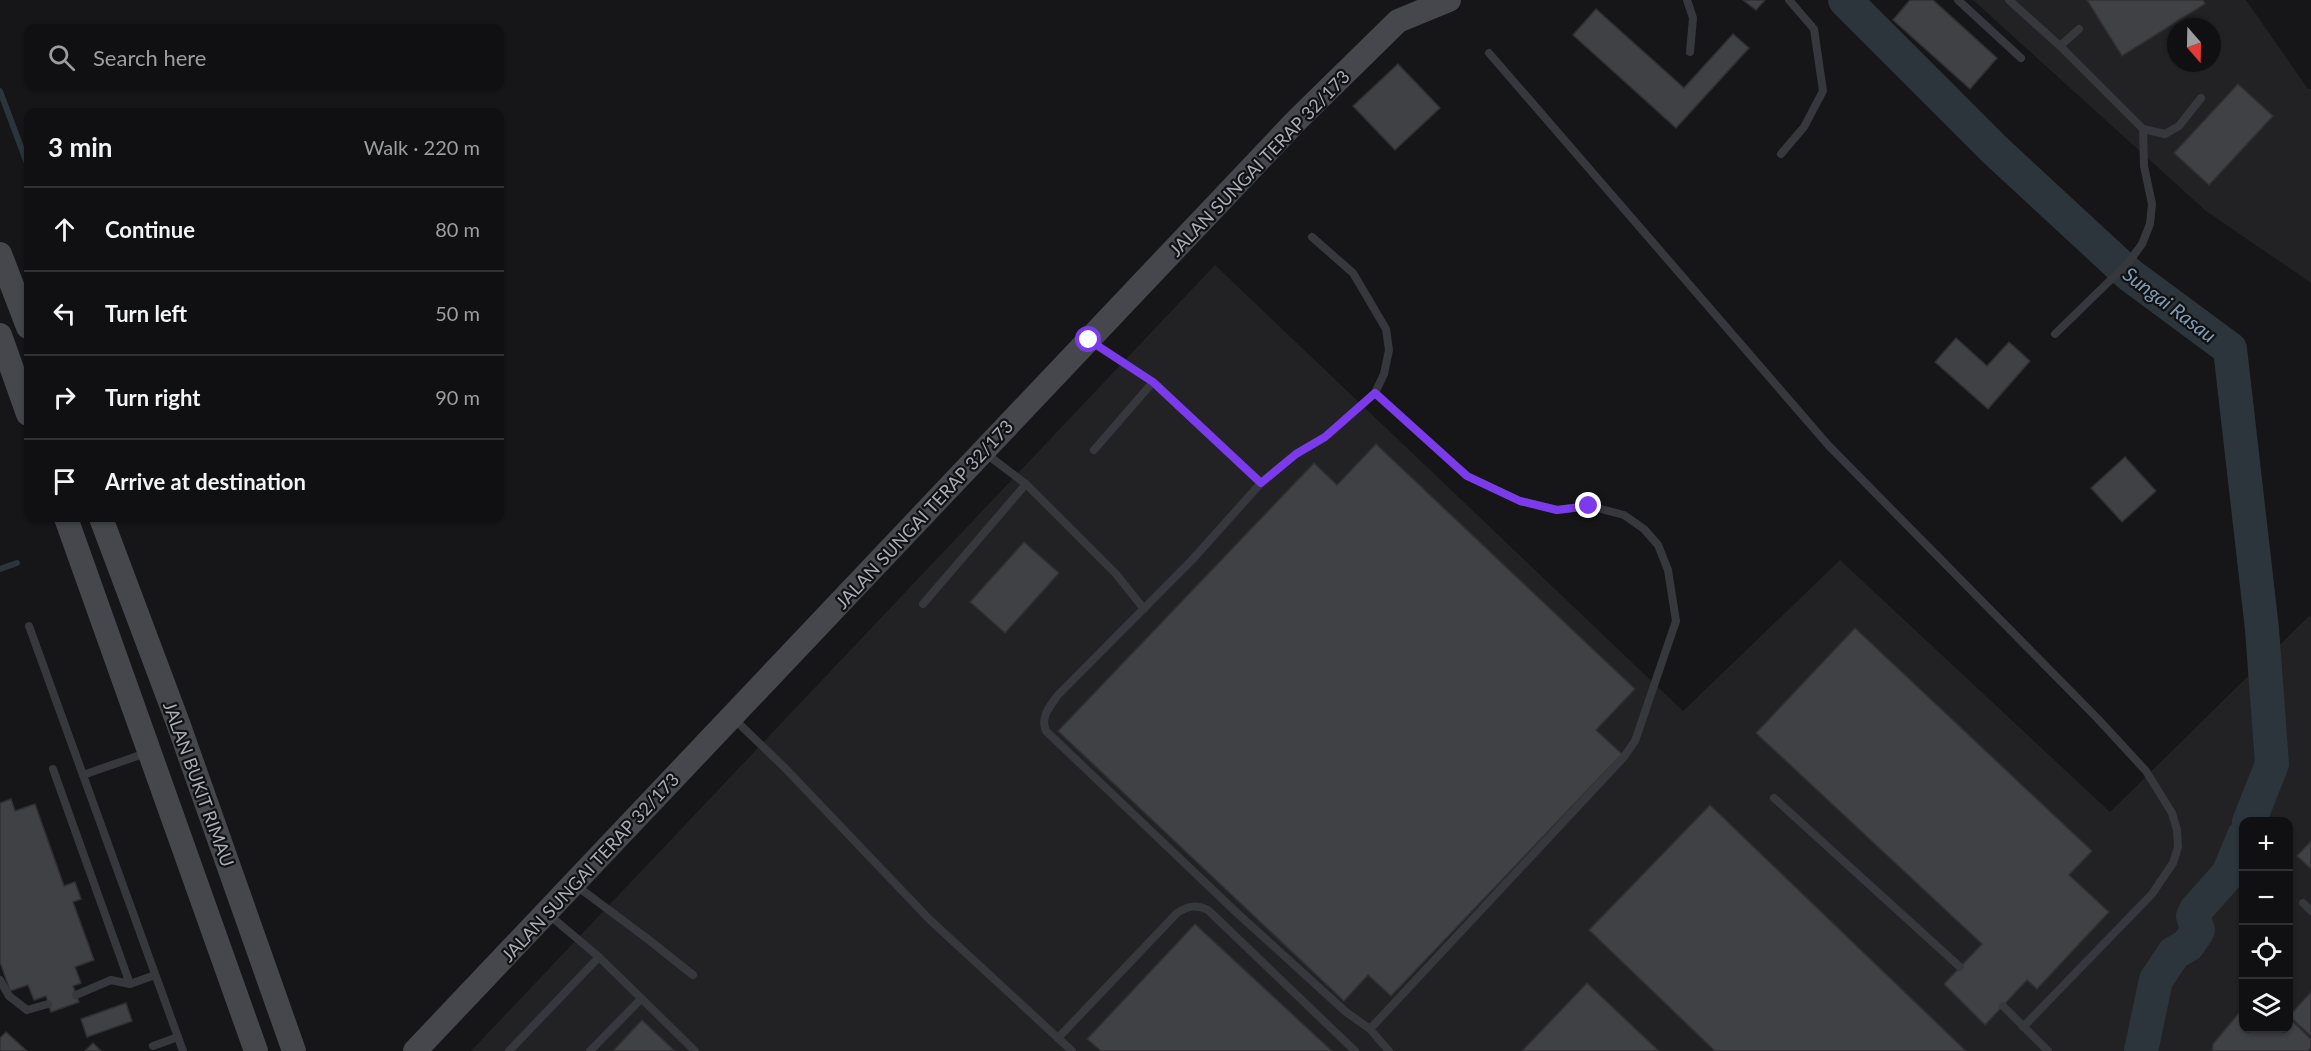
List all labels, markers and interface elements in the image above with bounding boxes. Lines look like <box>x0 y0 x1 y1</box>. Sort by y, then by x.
north arrow <box>2167 18 2221 72</box>
search box <box>24 24 504 90</box>
icon: search <box>45 41 78 74</box>
text: Search here <box>93 44 206 71</box>
street label: JALAN SUNGAI TERAP 32/173 <box>1164 65 1354 261</box>
text: 3 min <box>48 131 112 163</box>
text: Walk · 220 m <box>364 135 480 159</box>
icon: ahead <box>48 213 81 246</box>
text: Continue <box>105 216 195 243</box>
text: 80 m <box>435 217 480 241</box>
water label: Sungai Rasau <box>2119 261 2221 347</box>
icon: left <box>48 297 81 330</box>
text: Turn left <box>105 300 187 327</box>
text: 50 m <box>435 301 480 325</box>
route start <box>1075 326 1101 352</box>
icon: right <box>48 381 81 414</box>
text: Turn right <box>105 384 200 411</box>
text: 90 m <box>435 385 480 409</box>
street label: JALAN SUNGAI TERAP 32/173 <box>831 415 1017 613</box>
icon: arrive <box>48 465 81 498</box>
text: Arrive at destination <box>105 468 306 495</box>
route end <box>1575 492 1601 518</box>
street label: JALAN BUKIT RIMAU <box>159 698 239 870</box>
street label: JALAN SUNGAI TERAP 32/173 <box>497 768 683 966</box>
map controls <box>2239 817 2293 1033</box>
button: + <box>2239 817 2293 871</box>
button: − <box>2239 871 2293 925</box>
button: locate <box>2239 925 2293 979</box>
button: layers <box>2239 979 2293 1033</box>

